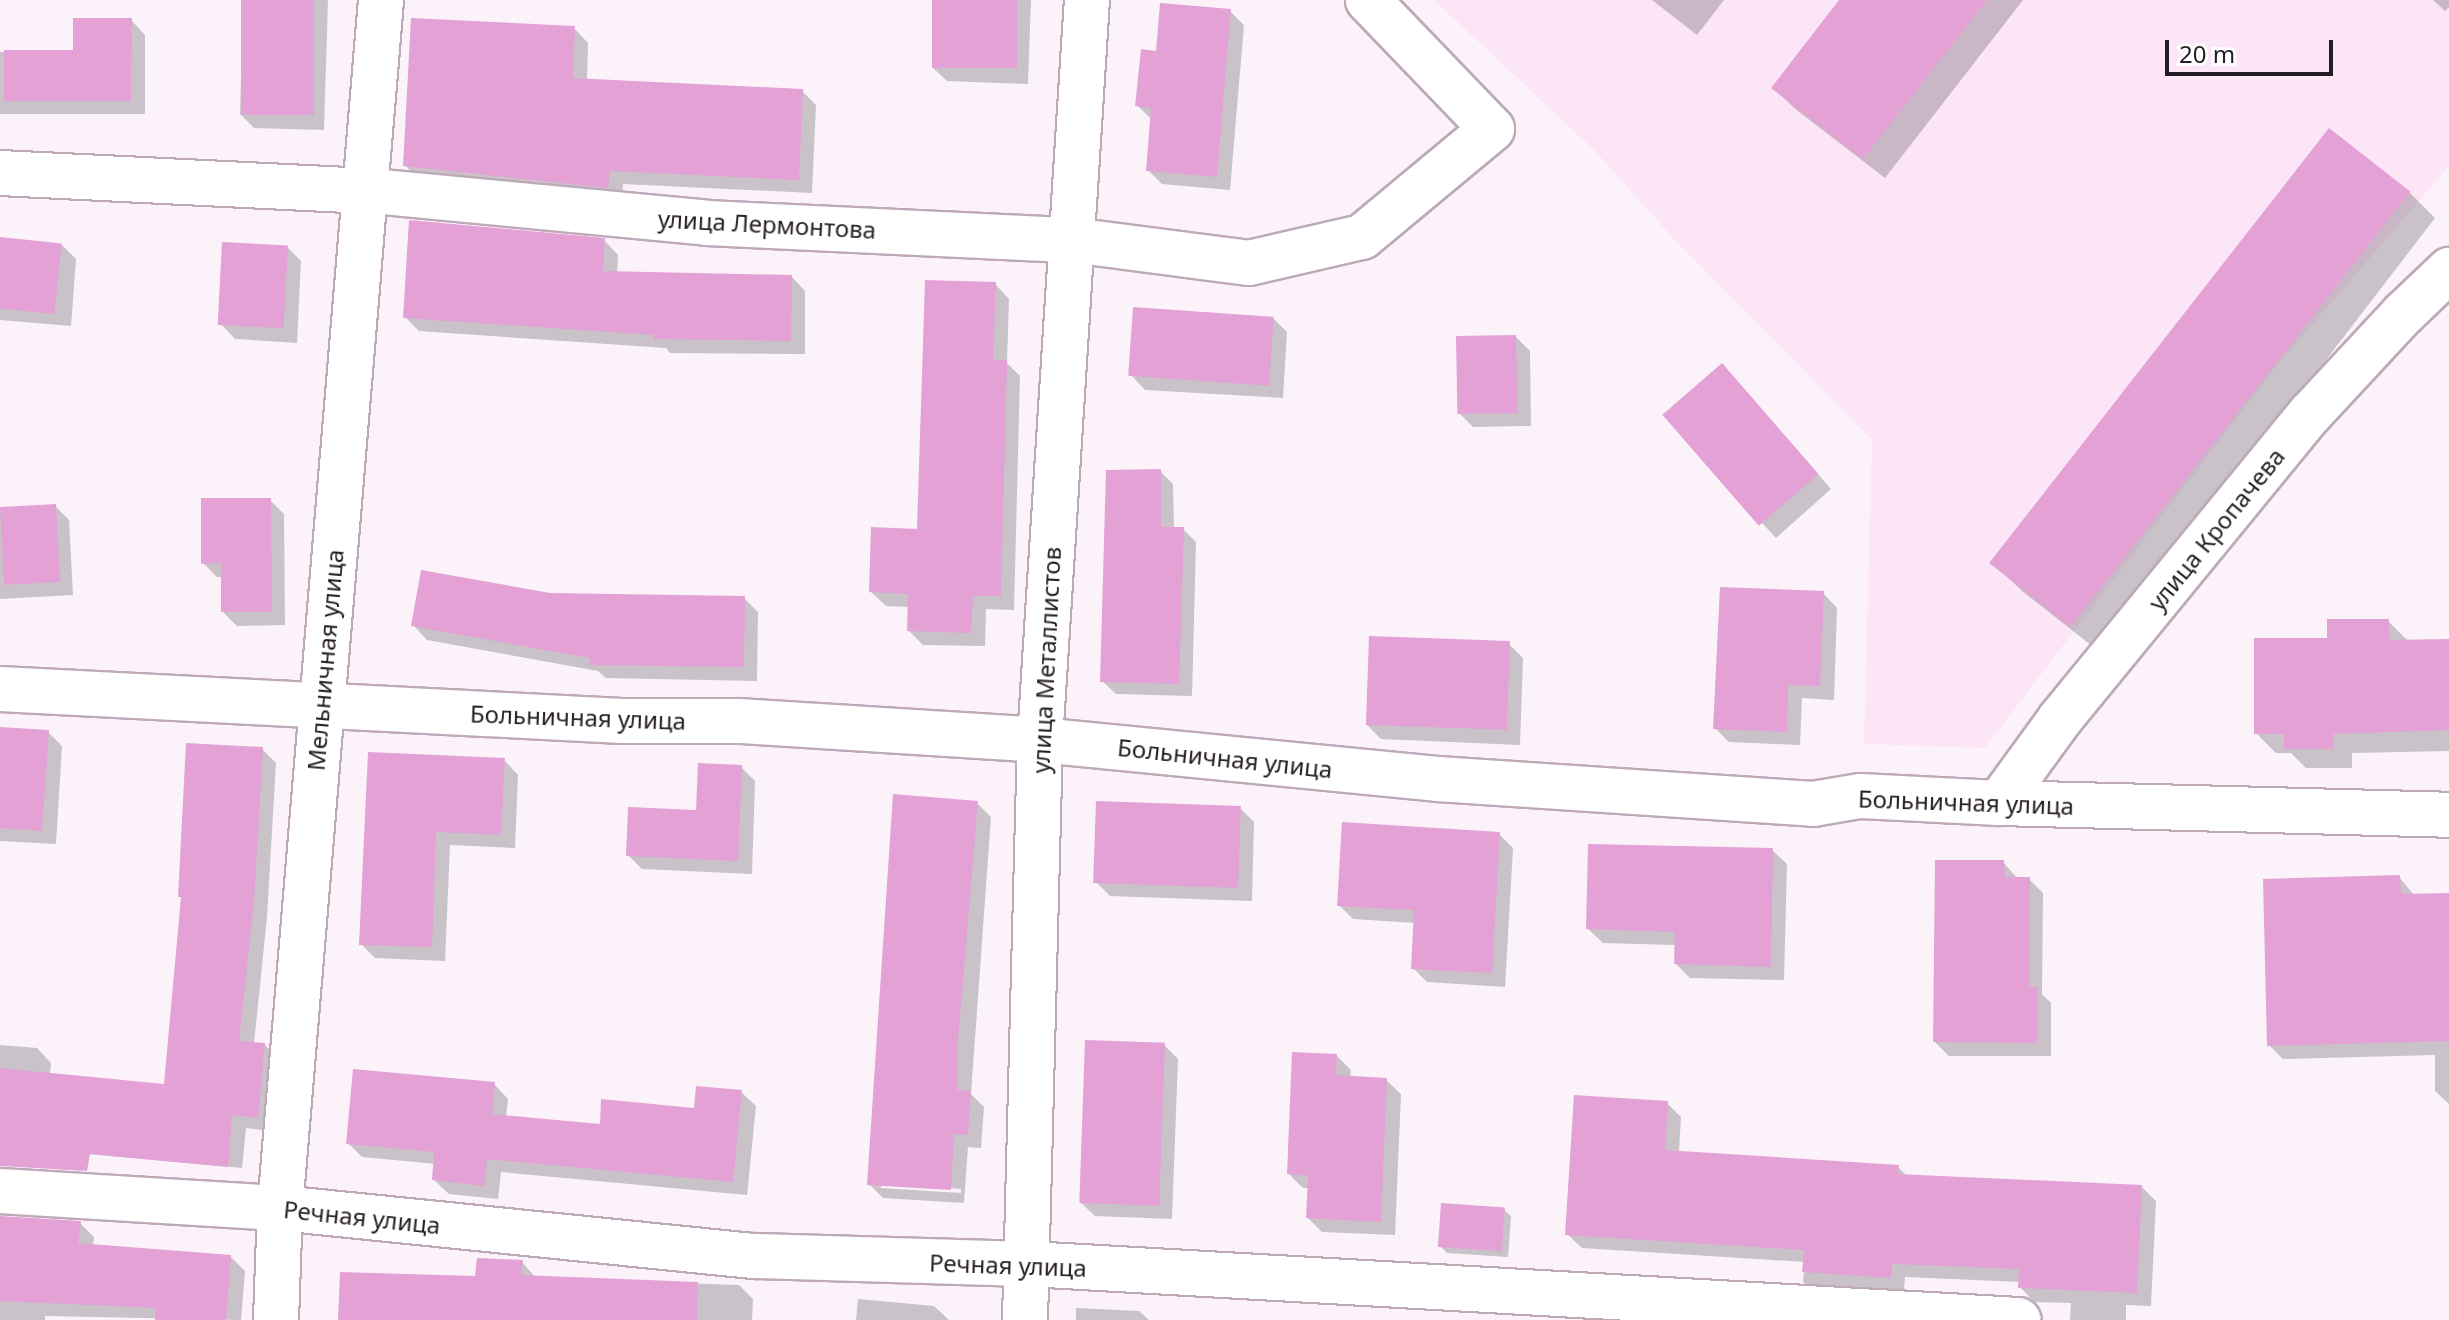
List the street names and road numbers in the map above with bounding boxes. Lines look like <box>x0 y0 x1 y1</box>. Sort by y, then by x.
street label: улица Лермонтова <box>657 204 877 244</box>
street label: улица Кропачева <box>2142 442 2290 616</box>
street label: улица Металлистов <box>1026 546 1066 774</box>
street label: Мельничная улица <box>301 548 349 772</box>
street label: Больничная улица <box>469 699 687 735</box>
street label: Больничная улица <box>1116 732 1334 784</box>
street label: Больничная улица <box>1857 784 2075 820</box>
street label: Речная улица <box>282 1194 442 1240</box>
street label: Речная улица <box>929 1248 1087 1282</box>

